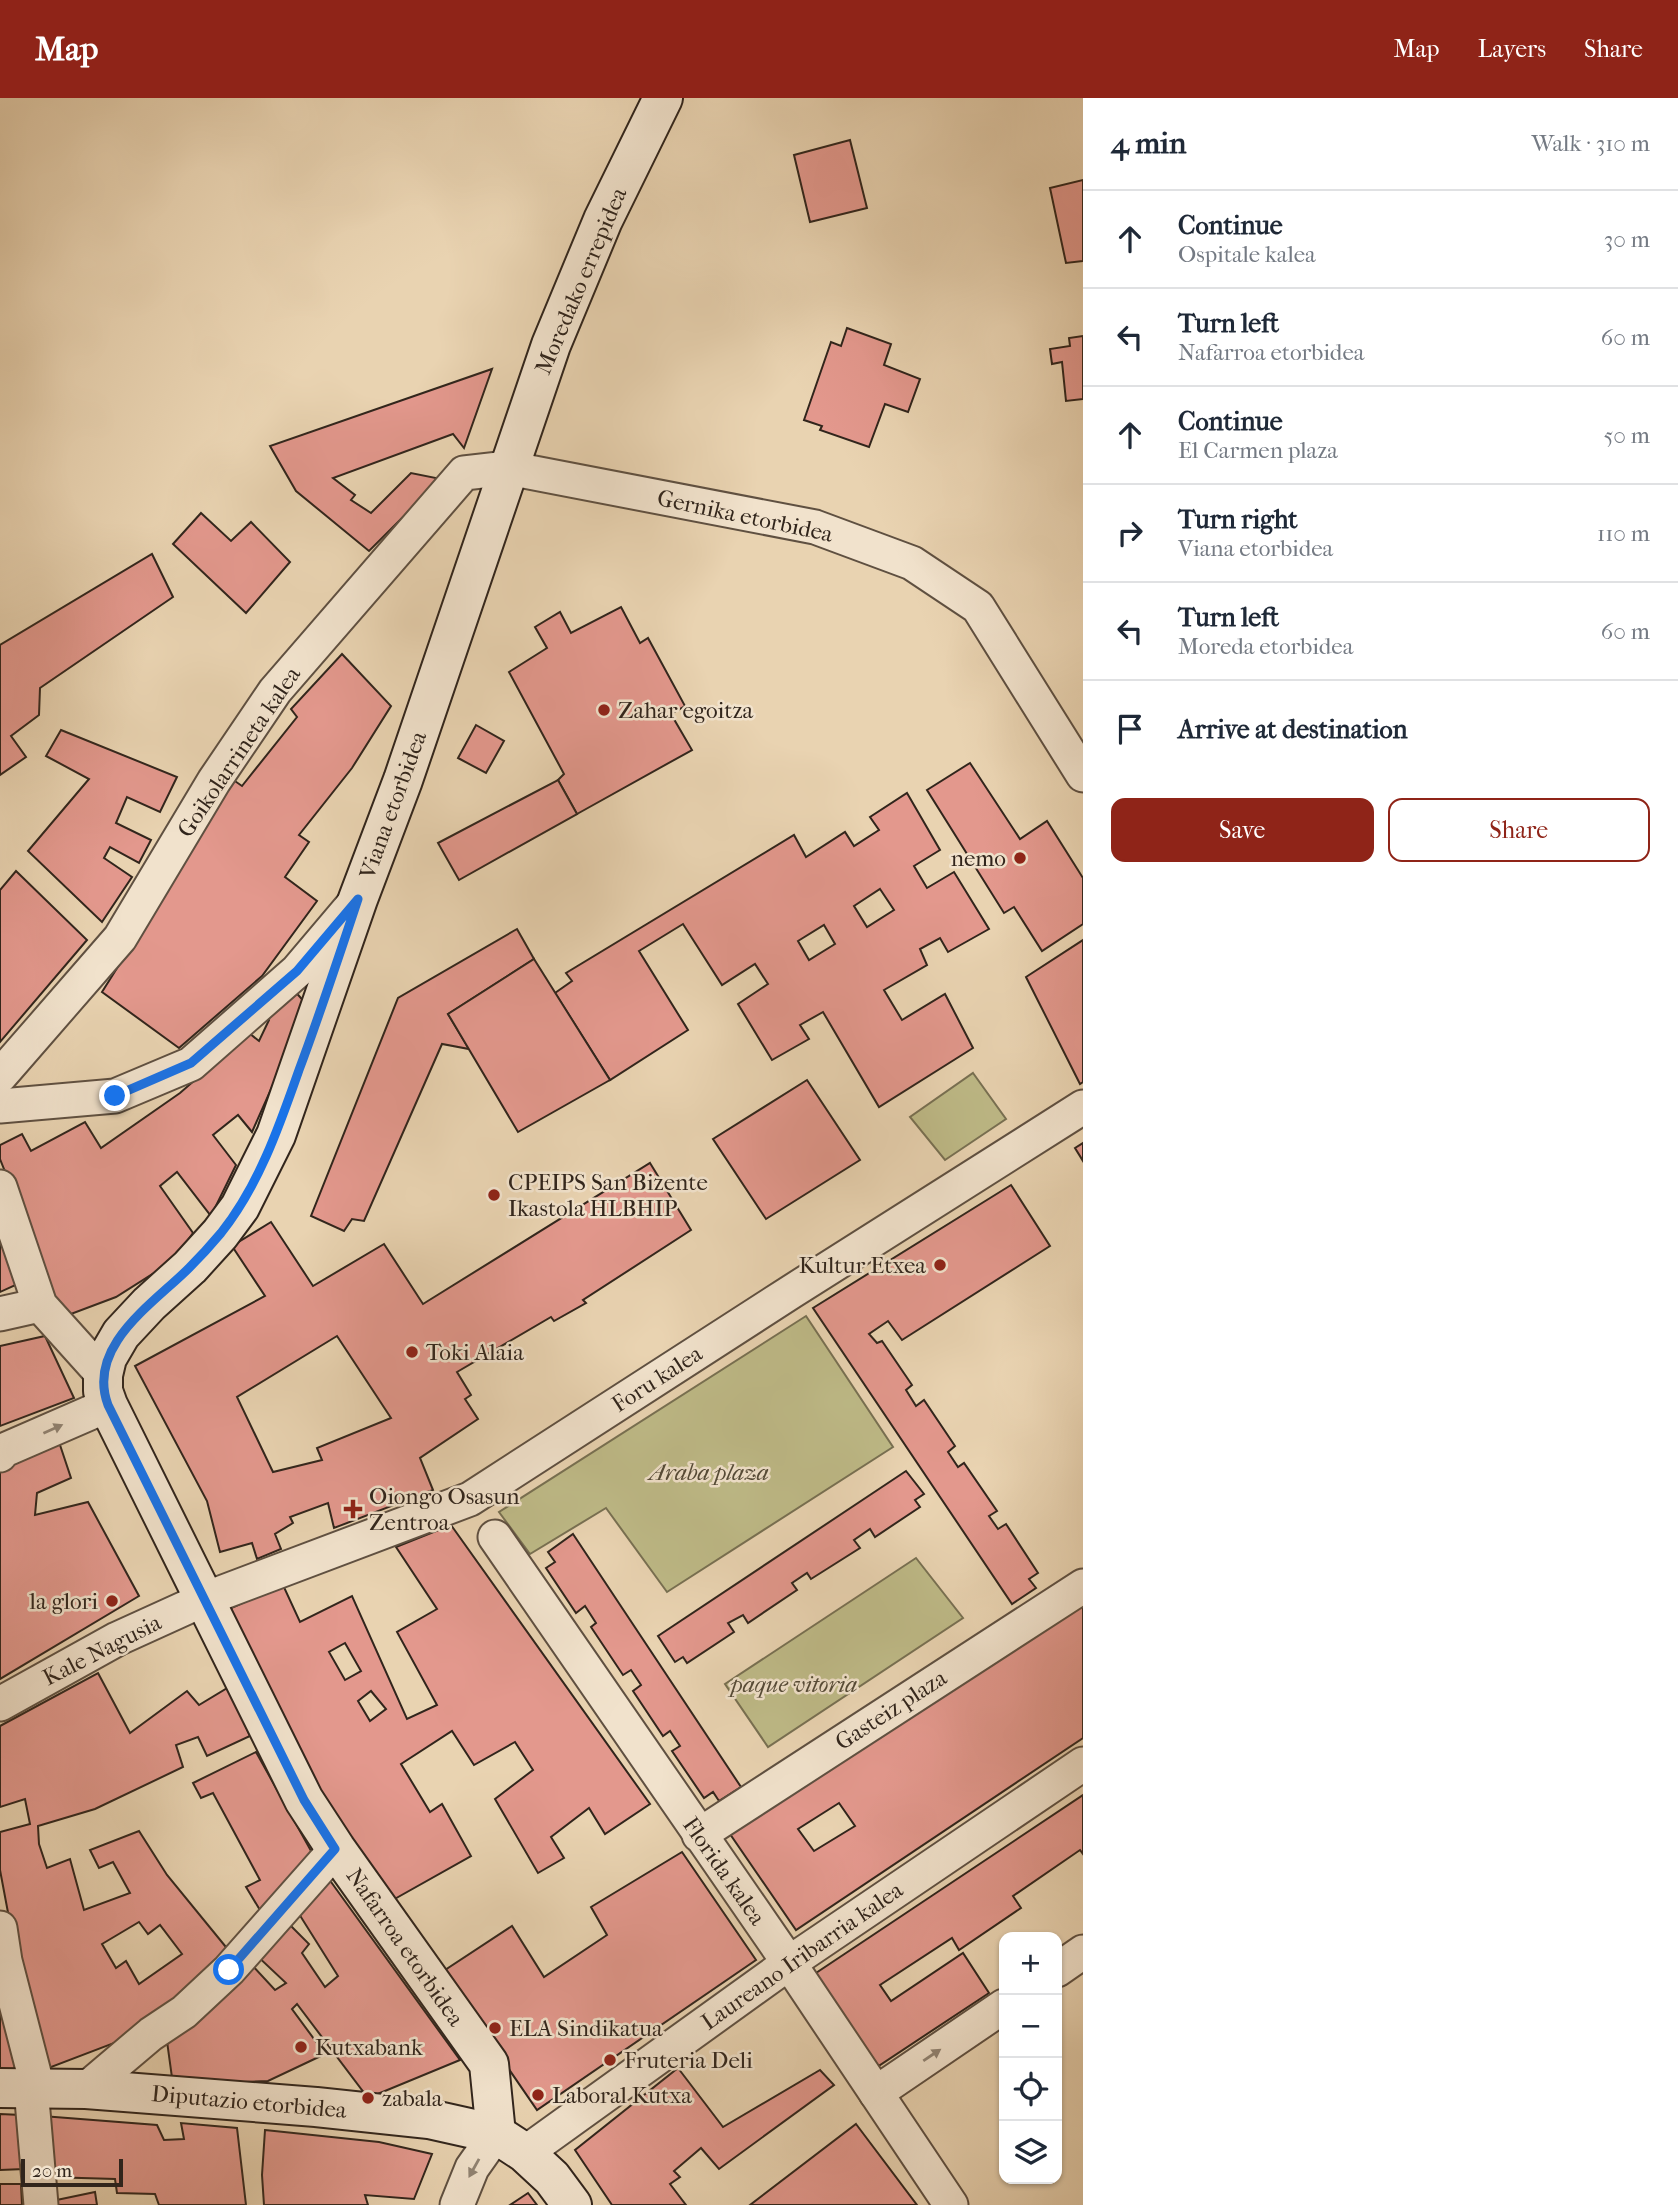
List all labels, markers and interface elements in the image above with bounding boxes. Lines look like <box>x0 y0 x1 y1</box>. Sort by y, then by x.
text: Map <box>35 30 98 69</box>
text: Map <box>1394 35 1440 63</box>
text: Layers <box>1478 35 1546 63</box>
text: Share <box>1584 35 1643 63</box>
text: 4 min <box>1111 126 1186 161</box>
text: Walk · 310 m <box>1531 130 1650 157</box>
street label: Moredako errepidea <box>529 183 633 378</box>
text: Continue <box>1178 210 1283 241</box>
icon: ahead <box>1111 220 1149 258</box>
text: 30 m <box>1604 226 1650 253</box>
text: Ospitale kalea <box>1178 241 1316 268</box>
text: Turn left <box>1178 308 1279 339</box>
icon: left <box>1111 318 1149 356</box>
text: 60 m <box>1601 324 1650 351</box>
text: Nafarroa etorbidea <box>1178 339 1364 366</box>
text: Continue <box>1178 406 1283 437</box>
icon: ahead <box>1111 416 1149 454</box>
text: 50 m <box>1603 422 1650 449</box>
text: El Carmen plaza <box>1178 437 1338 464</box>
street label: Gernika etorbidea <box>655 484 836 548</box>
text: Turn right <box>1178 504 1298 535</box>
icon: right <box>1111 514 1149 552</box>
text: 110 m <box>1597 520 1650 547</box>
text: Viana etorbidea <box>1178 535 1333 562</box>
text: Turn left <box>1178 602 1279 633</box>
icon: left <box>1111 612 1149 650</box>
text: 60 m <box>1601 618 1650 645</box>
text: Moreda etorbidea <box>1178 633 1353 660</box>
street label: Goikolarrineta kalea <box>172 661 306 842</box>
place label: Zahar egoitza <box>618 697 754 724</box>
marker: Zahar egoitza <box>596 702 612 718</box>
icon: arrive <box>1111 710 1149 748</box>
text: Arrive at destination <box>1178 714 1408 745</box>
street label: Viana etorbidea <box>353 727 432 883</box>
button: Save <box>1111 798 1374 862</box>
button: Share <box>1388 798 1650 862</box>
place label: nemo <box>951 845 1006 872</box>
marker: nemo <box>1012 850 1028 866</box>
route end <box>99 1080 130 1111</box>
place label: CPEIPS San Bizente Ikastola HLBHIP <box>508 1169 708 1222</box>
marker: CPEIPS San Bizente Ikastola HLBHIP <box>486 1187 502 1203</box>
place label: Kultur Etxea <box>799 1252 926 1279</box>
marker: Kultur Etxea <box>932 1257 948 1273</box>
place label: Toki Alaia <box>426 1339 524 1366</box>
street label: Foru kalea <box>607 1340 707 1418</box>
marker: Toki Alaia <box>404 1344 420 1360</box>
one-way arrow <box>43 1423 63 1435</box>
park label: Araba plaza <box>646 1459 769 1486</box>
place label: Oiongo Osasun Zentroa <box>369 1483 520 1536</box>
marker: Oiongo Osasun Zentroa <box>343 1499 363 1519</box>
place label: la glori <box>29 1588 98 1615</box>
marker: la glori <box>104 1593 120 1609</box>
street label: Kale Nagusia <box>38 1608 166 1691</box>
street label: Gasteiz plaza <box>830 1664 952 1756</box>
park label: paque vitoria <box>727 1671 857 1698</box>
street label: Florida kalea <box>677 1812 771 1930</box>
street label: Nafarroa etorbidea <box>340 1863 470 2031</box>
street label: Laureano Iribarria kalea <box>696 1876 908 2036</box>
map controls <box>999 1932 1062 2184</box>
button: + <box>999 1932 1062 1995</box>
route start <box>213 1954 244 1985</box>
button: − <box>999 1995 1062 2058</box>
place label: ELA Sindikatua <box>509 2015 663 2042</box>
marker: ELA Sindikatua <box>487 2020 503 2036</box>
place label: Kutxabank <box>315 2034 424 2061</box>
marker: Kutxabank <box>293 2039 309 2055</box>
place label: Fruteria Deli <box>624 2047 753 2074</box>
one-way arrow <box>923 2048 941 2062</box>
marker: Fruteria Deli <box>602 2052 618 2068</box>
button: locate <box>999 2058 1062 2121</box>
street label: Diputazio etorbidea <box>150 2080 348 2124</box>
place label: Laboral Kutxa <box>552 2082 692 2109</box>
place label: zabala <box>382 2085 443 2112</box>
marker: Laboral Kutxa <box>530 2087 546 2103</box>
marker: zabala <box>360 2090 376 2106</box>
button: layers <box>999 2121 1062 2184</box>
scale bar <box>21 2156 122 2188</box>
one-way arrow <box>468 2159 480 2178</box>
text: 20 m <box>32 2160 72 2182</box>

